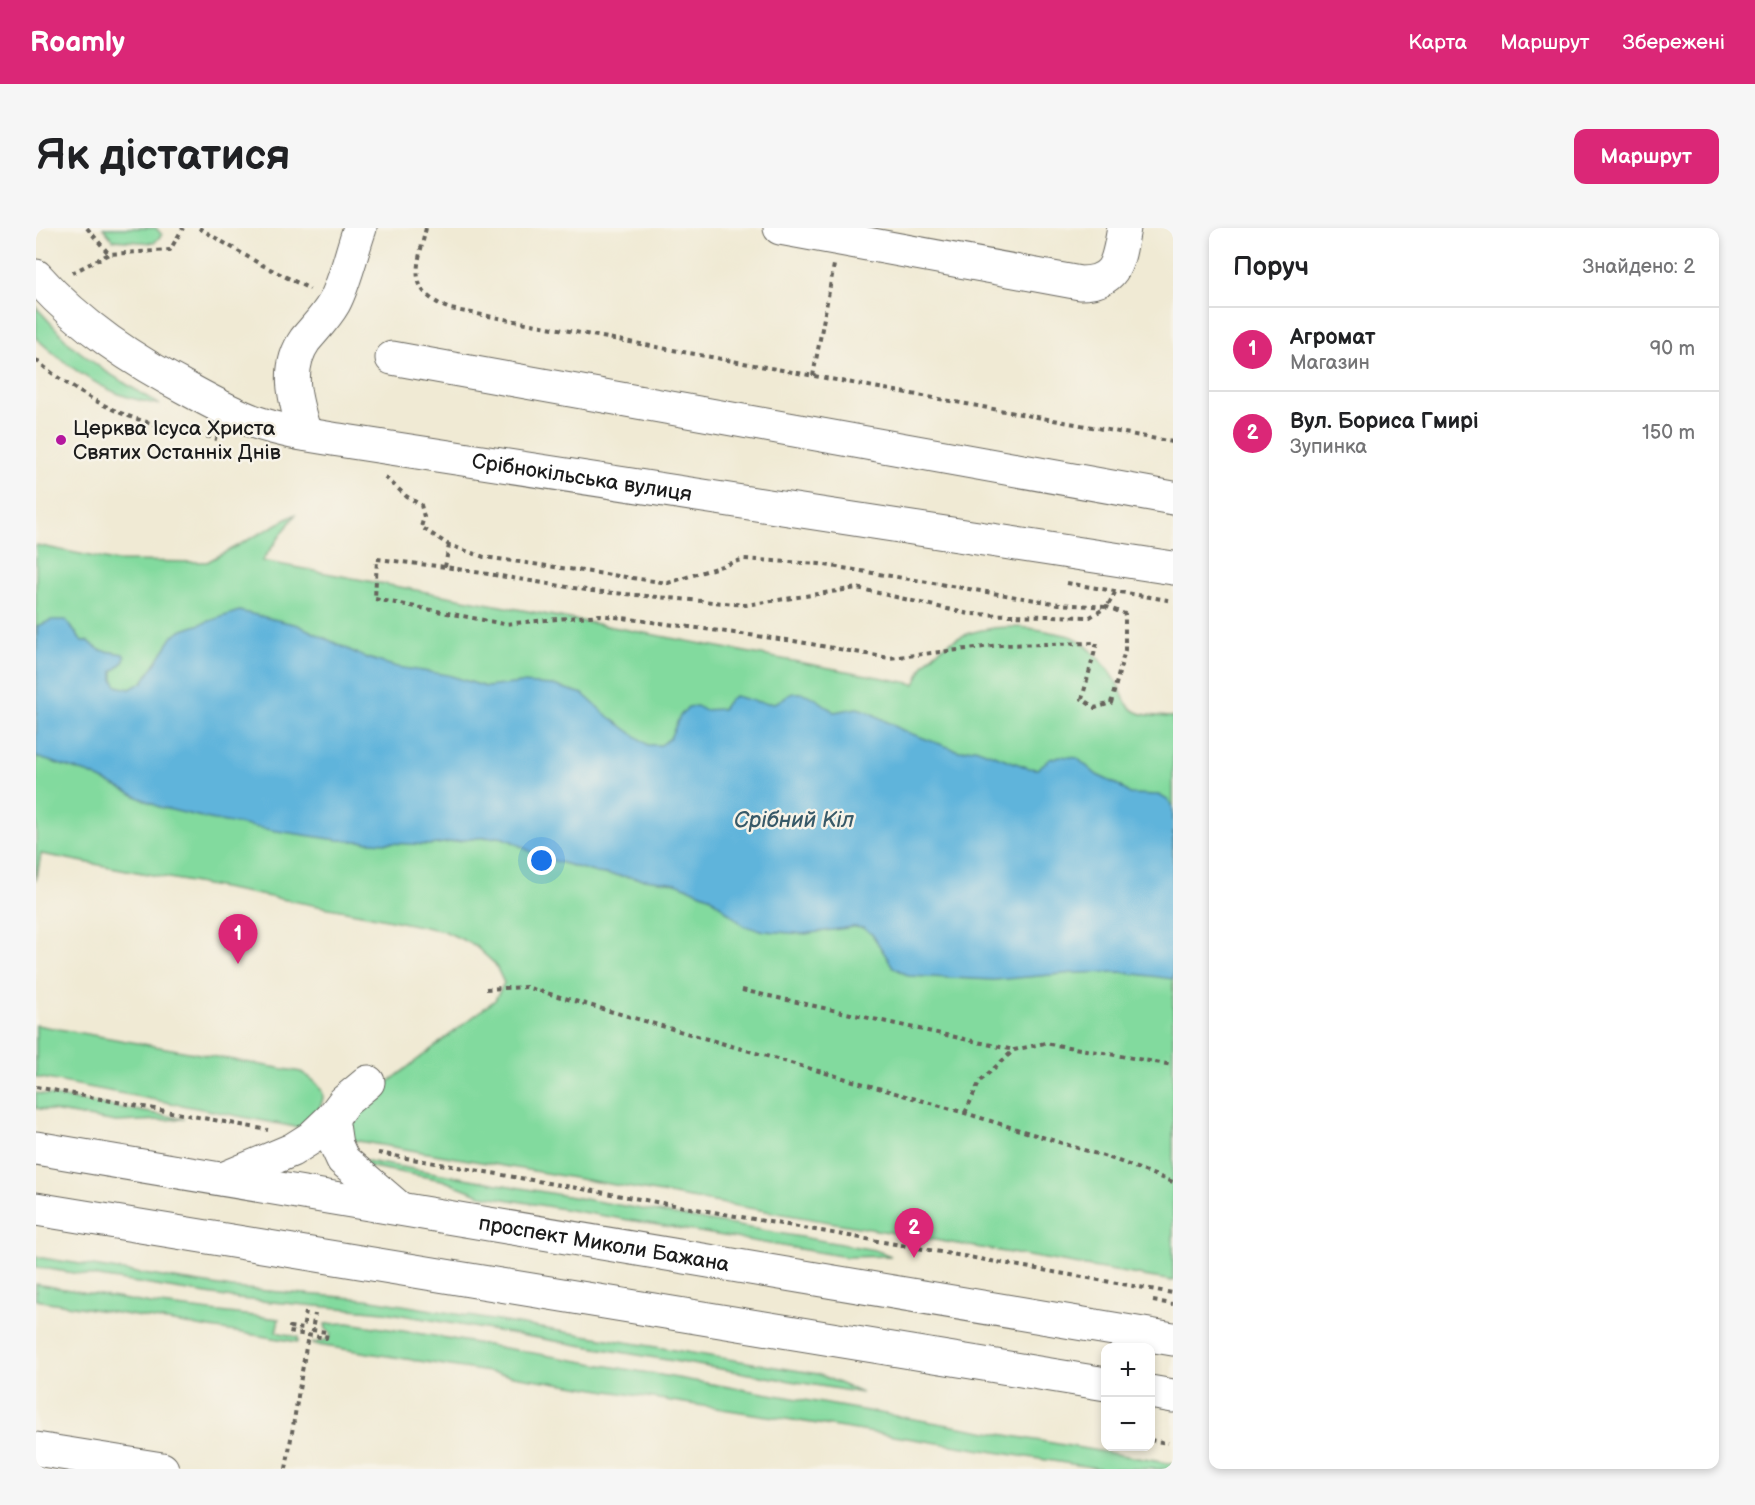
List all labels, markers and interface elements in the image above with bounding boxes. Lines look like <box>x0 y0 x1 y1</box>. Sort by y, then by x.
text: Roamly <box>30 26 125 59</box>
text: Карта <box>1408 30 1467 55</box>
text: Маршрут <box>1500 30 1590 55</box>
text: Збережені <box>1623 30 1725 55</box>
button: Маршрут <box>1574 129 1719 184</box>
text: Як дістатися <box>36 131 290 182</box>
text: Поруч <box>1233 252 1309 283</box>
text: Знайдено: 2 <box>1582 255 1695 279</box>
text: Агромат <box>1290 324 1376 351</box>
text: 1 <box>1248 337 1257 361</box>
text: 90 m <box>1650 337 1695 361</box>
text: Магазин <box>1290 351 1370 375</box>
text: Вул. Бориса Гмирі <box>1290 408 1479 435</box>
place label: Церква Ісуса Христа Святих Останніх Днів <box>73 416 281 465</box>
text: 2 <box>1247 421 1258 445</box>
text: 150 m <box>1642 421 1695 445</box>
marker: Церква Ісуса Христа Святих Останніх Днів <box>54 433 68 447</box>
text: Зупинка <box>1290 435 1367 459</box>
street label: Срібнокільська вулиця <box>470 449 694 507</box>
water label: Срібний Кіл <box>734 807 855 834</box>
your location <box>527 846 556 875</box>
pin: 1 <box>218 914 258 964</box>
pin: 2 <box>894 1208 934 1258</box>
street label: проспект Миколи Бажана <box>477 1211 732 1277</box>
map controls <box>1101 1343 1155 1451</box>
button: + <box>1101 1343 1155 1397</box>
button: − <box>1101 1397 1155 1451</box>

